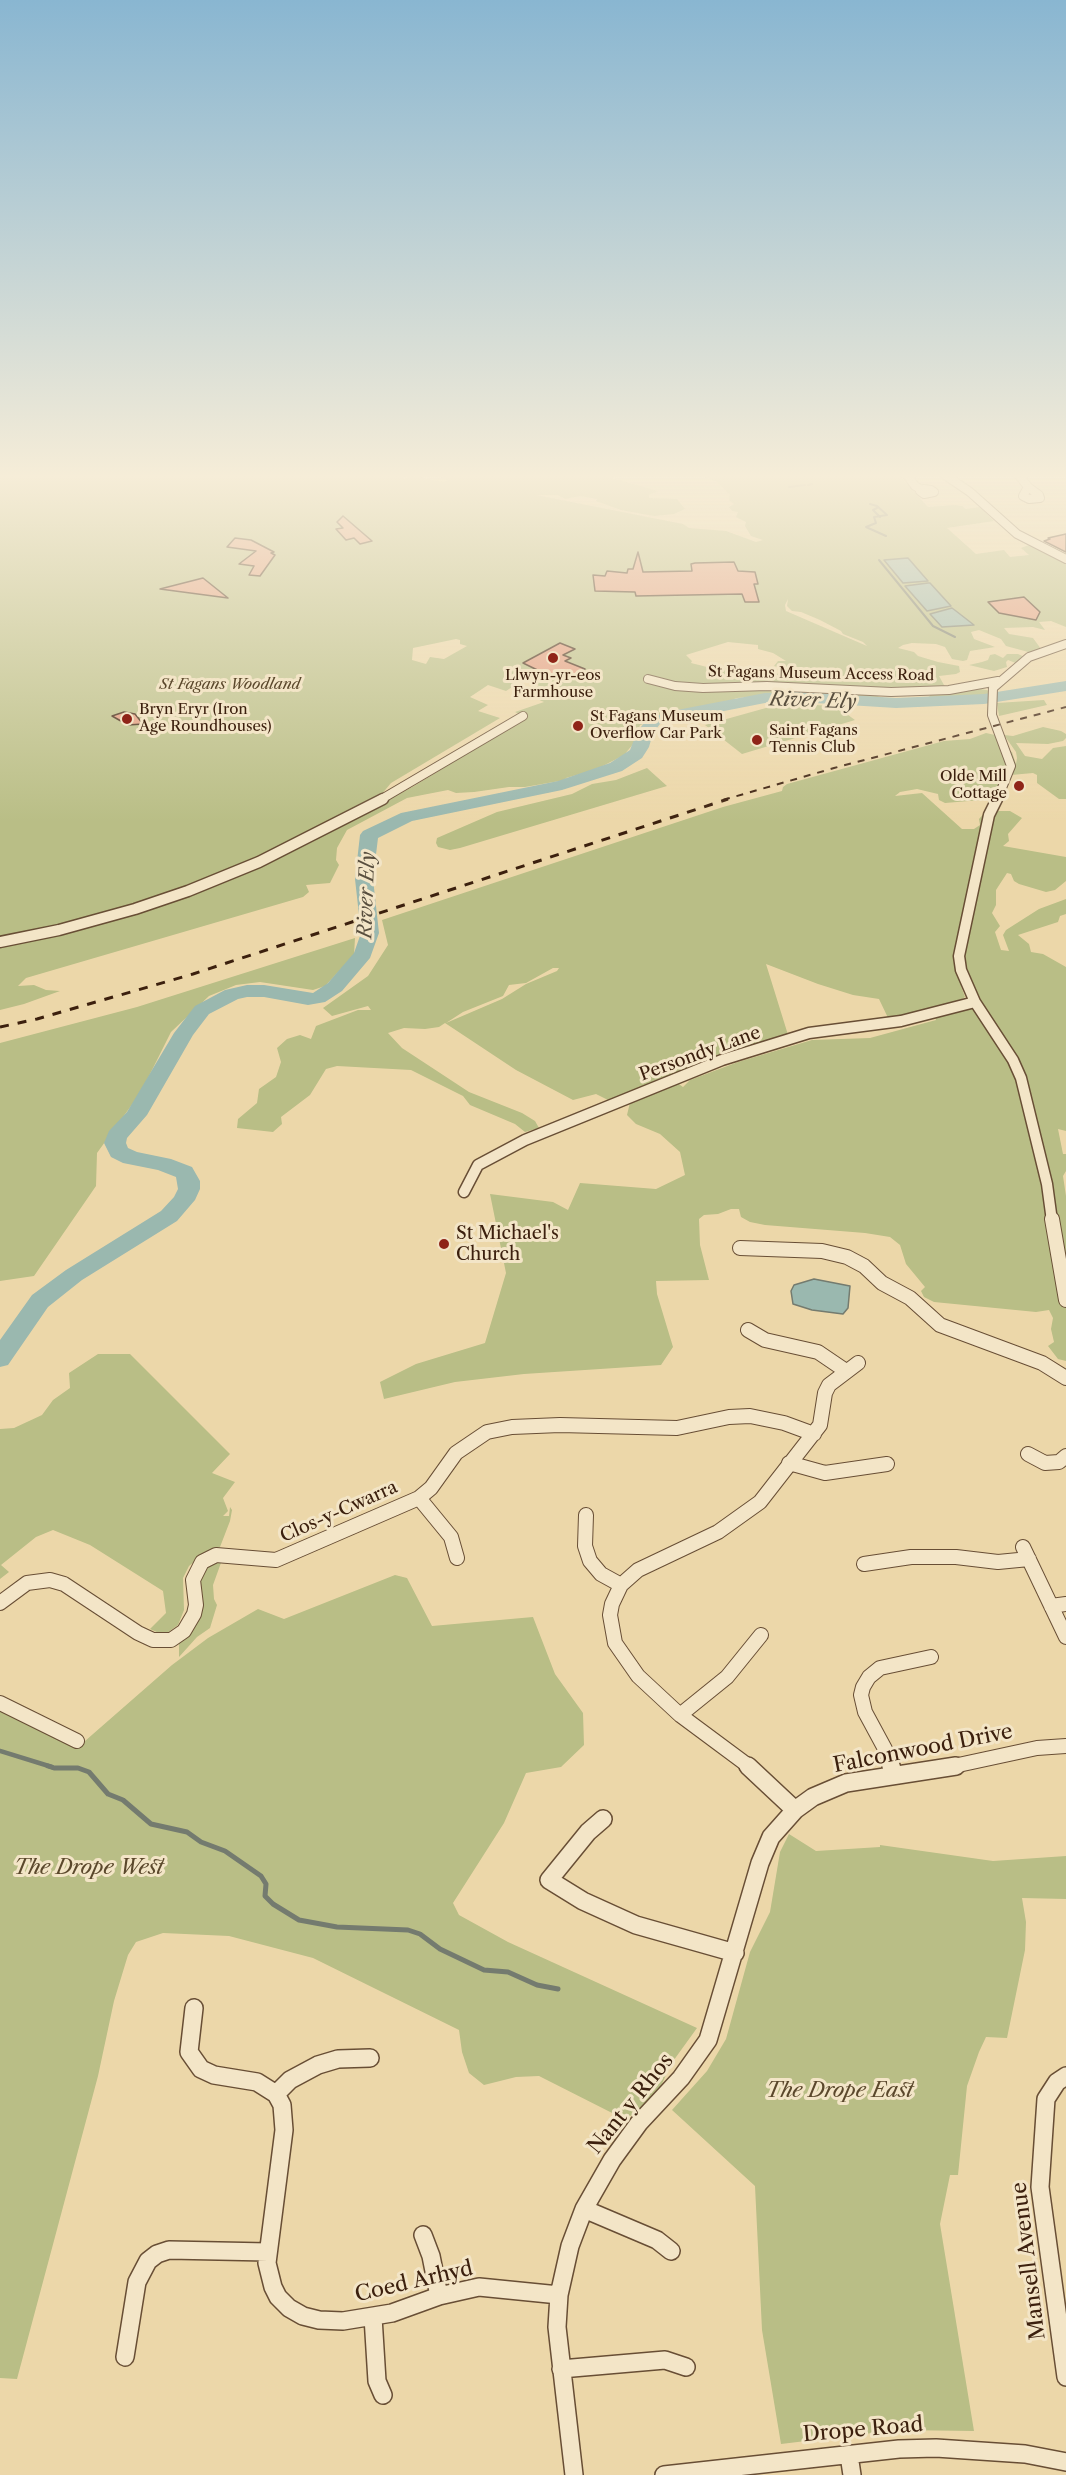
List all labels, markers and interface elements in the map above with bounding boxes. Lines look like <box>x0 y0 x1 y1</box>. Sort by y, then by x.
marker: Llwyn-yr-eos Farmhouse <box>546 651 560 665</box>
street label: St Fagans Museum Access Road <box>708 663 934 685</box>
place label: Llwyn-yr-eos Farmhouse <box>505 667 601 702</box>
park label: St Fagans Woodland <box>160 676 300 694</box>
water label: River Ely <box>769 687 857 715</box>
place label: Bryn Eryr (Iron Age Roundhouses) <box>139 701 272 736</box>
place label: St Fagans Museum Overflow Car Park <box>590 708 723 743</box>
marker: Bryn Eryr (Iron Age Roundhouses) <box>120 712 134 726</box>
marker: St Fagans Museum Overflow Car Park <box>571 719 585 733</box>
place label: Saint Fagans Tennis Club <box>769 722 858 757</box>
marker: Saint Fagans Tennis Club <box>750 733 764 747</box>
place label: Olde Mill Cottage <box>940 768 1007 803</box>
marker: Olde Mill Cottage <box>1012 779 1026 793</box>
water label: River Ely <box>353 851 381 939</box>
street label: Persondy Lane <box>636 1022 764 1086</box>
place label: St Michael's Church <box>456 1223 559 1266</box>
marker: St Michael's Church <box>437 1237 451 1251</box>
street label: Clos-y-Cwarra <box>277 1477 401 1547</box>
street label: Falconwood Drive <box>831 1719 1015 1779</box>
park label: The Drope West <box>14 1855 164 1881</box>
street label: Nant y Rhos <box>583 2049 679 2159</box>
park label: The Drope East <box>766 2078 914 2104</box>
street label: Mansell Avenue <box>1007 2181 1051 2341</box>
street label: Coed Arhyd <box>353 2256 475 2308</box>
street label: Drope Road <box>802 2412 924 2448</box>

